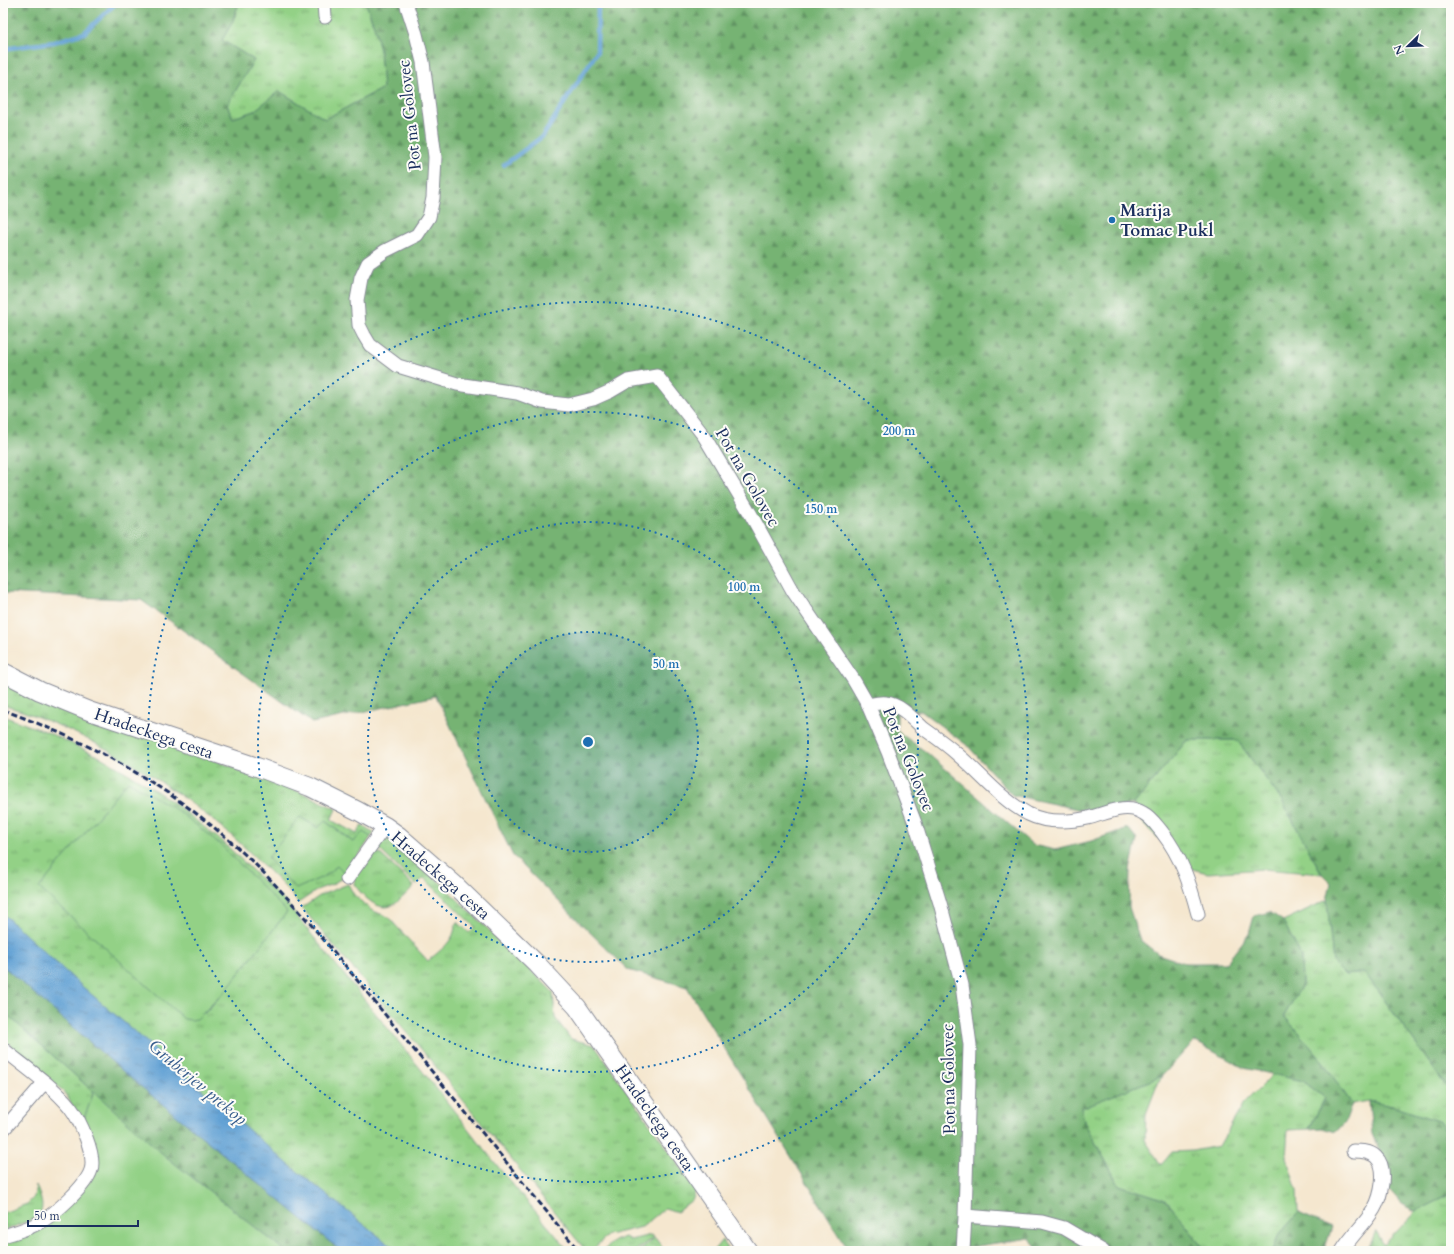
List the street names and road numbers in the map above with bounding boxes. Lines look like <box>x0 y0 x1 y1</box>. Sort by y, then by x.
street label: Pot na Golovec <box>392 58 427 171</box>
street label: Pot na Golovec <box>710 423 785 531</box>
street label: Hradeckega cesta <box>91 702 217 765</box>
street label: Pot na Golovec <box>877 703 940 815</box>
street label: Hradeckega cesta <box>386 826 496 925</box>
street label: Pot na Golovec <box>936 1023 961 1135</box>
street label: Hradeckega cesta <box>609 1060 700 1175</box>

